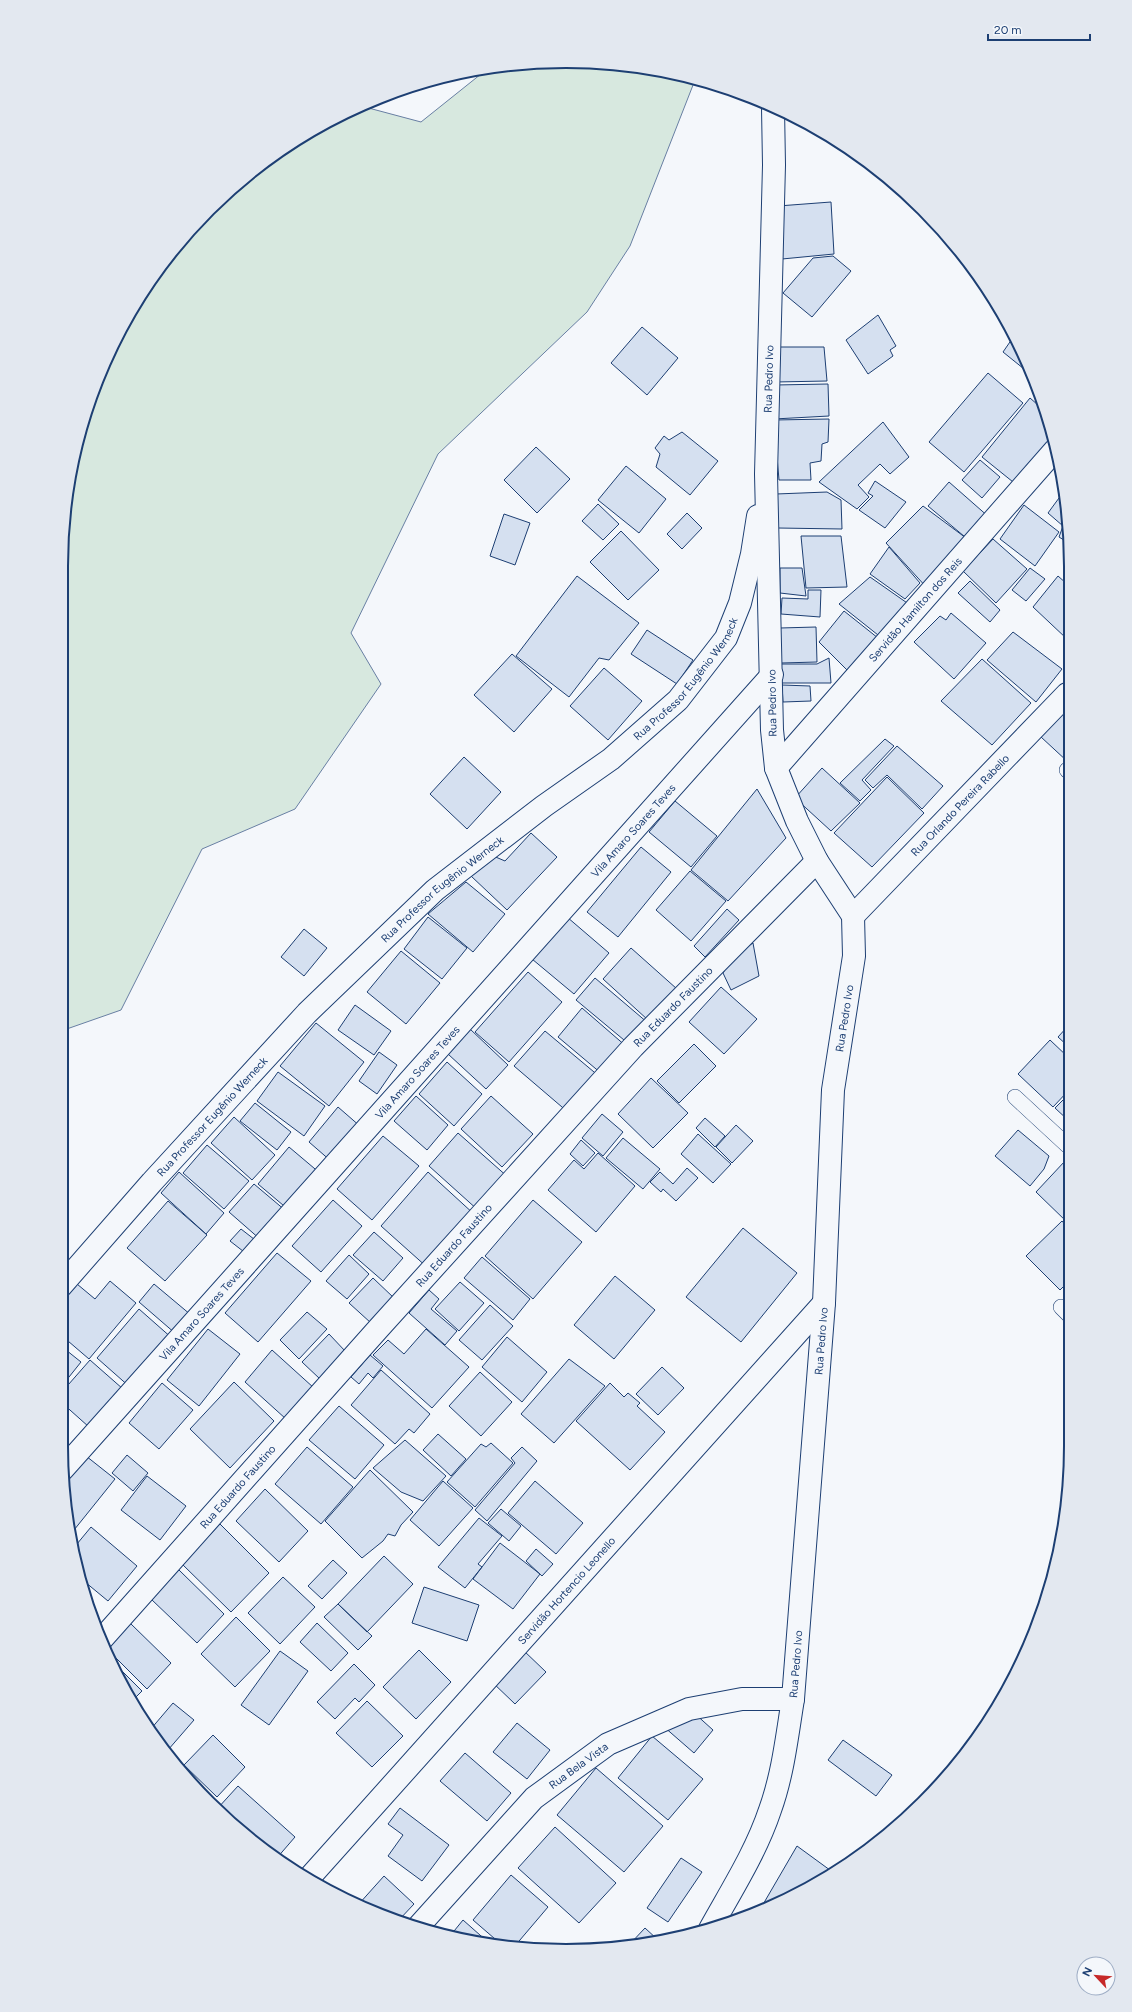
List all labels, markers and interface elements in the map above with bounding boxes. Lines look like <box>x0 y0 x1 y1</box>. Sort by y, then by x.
scale bar <box>988 16 1090 42</box>
text: 20 m <box>994 23 1022 37</box>
street label: Rua Pedro Ivo <box>762 345 776 413</box>
street label: Servidão Hamilton dos Reis <box>866 555 965 665</box>
street label: Rua Professor Eugênio Werneck <box>631 615 741 743</box>
street label: Rua Pedro Ivo <box>765 669 780 737</box>
street label: Rua Orlando Pereira Rabello <box>908 752 1012 859</box>
street label: Vila Amaro Soares Teves <box>588 782 679 880</box>
street label: Rua Professor Eugênio Werneck <box>378 833 507 945</box>
street label: Rua Eduardo Faustino <box>631 964 716 1050</box>
street label: Rua Pedro Ivo <box>833 984 856 1053</box>
street label: Vila Amaro Soares Teves <box>373 1023 463 1122</box>
street label: Rua Professor Eugênio Werneck <box>154 1054 271 1179</box>
street label: Rua Eduardo Faustino <box>413 1201 495 1290</box>
street label: Vila Amaro Soares Teves <box>157 1265 247 1364</box>
street label: Rua Pedro Ivo <box>812 1307 831 1376</box>
street label: Rua Eduardo Faustino <box>197 1443 279 1531</box>
street label: Servidão Hortencio Leonello <box>515 1534 618 1647</box>
street label: Rua Pedro Ivo <box>787 1630 805 1699</box>
street label: Rua Bela Vista <box>547 1740 611 1792</box>
north arrow <box>1076 1956 1116 1996</box>
text: N <box>1080 1965 1095 1979</box>

